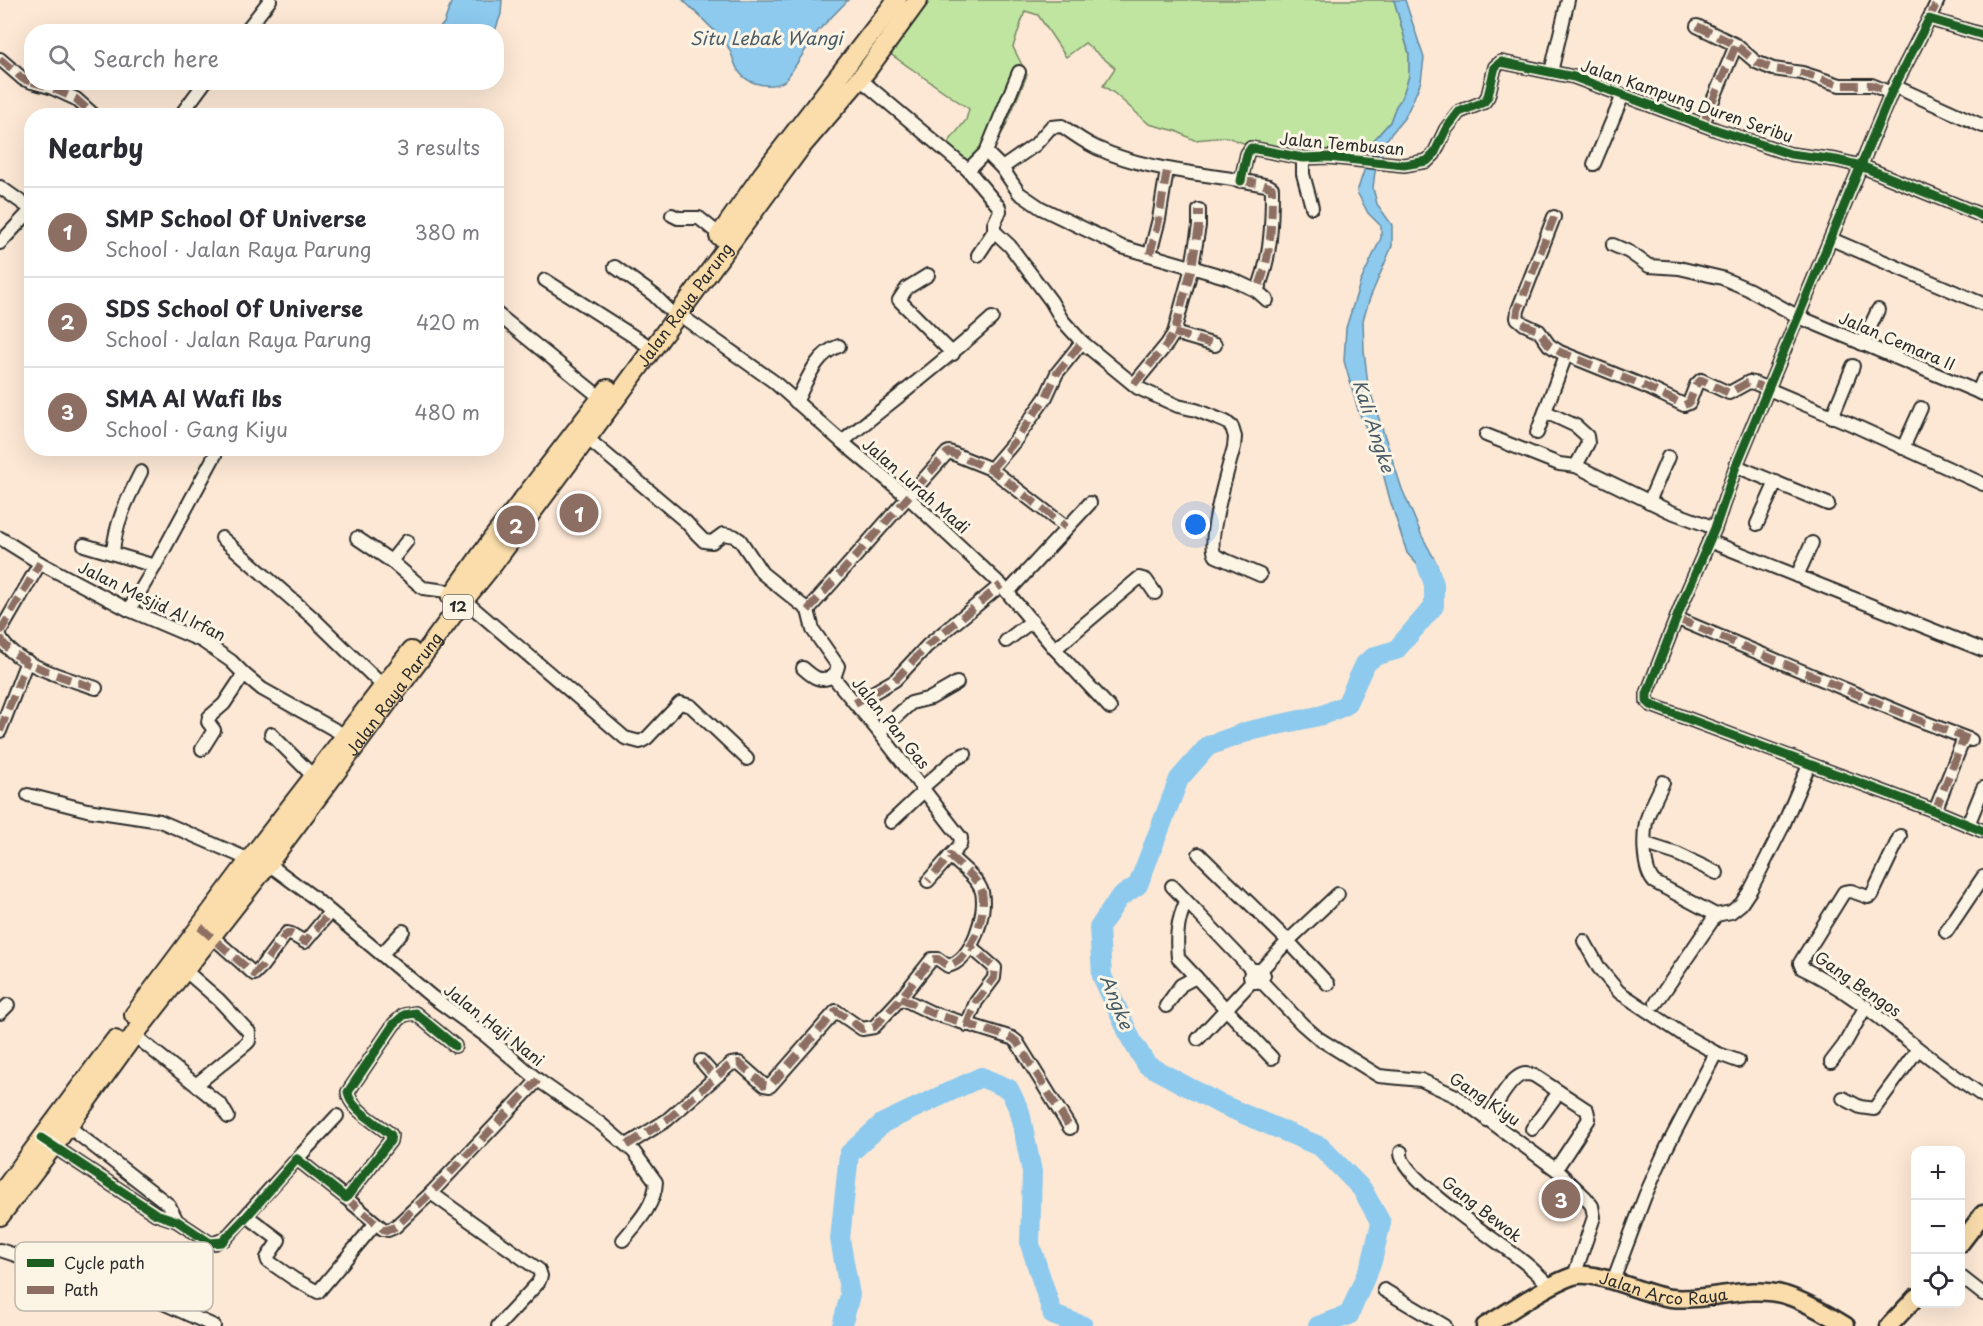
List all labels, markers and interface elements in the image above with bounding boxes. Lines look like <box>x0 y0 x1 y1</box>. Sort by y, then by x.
search box <box>24 24 504 90</box>
water label: Situ Lebak Wangi <box>690 24 845 51</box>
icon: search <box>45 41 78 74</box>
text: Search here <box>93 41 219 74</box>
street label: Jalan Kampung Duren Seribu <box>1578 52 1797 148</box>
street label: Jalan Tembusan <box>1279 126 1406 160</box>
text: Nearby <box>48 128 143 167</box>
text: 3 results <box>397 132 480 162</box>
text: SMP School Of Universe <box>105 201 366 234</box>
text: 1 <box>63 217 72 247</box>
text: 380 m <box>414 217 480 247</box>
text: School · Jalan Raya Parung <box>105 234 372 264</box>
street label: Jalan Raya Parung <box>630 237 738 371</box>
text: SDS School Of Universe <box>105 291 363 324</box>
street label: Jalan Cemara II <box>1835 305 1959 375</box>
text: 2 <box>60 307 75 337</box>
text: 420 m <box>416 307 480 337</box>
text: School · Jalan Raya Parung <box>105 324 372 354</box>
water label: Kali Angke <box>1347 376 1403 477</box>
text: SMA Al Wafi Ibs <box>105 381 282 414</box>
text: 3 <box>61 397 74 427</box>
text: 480 m <box>415 397 480 427</box>
text: School · Gang Kiyu <box>105 414 288 444</box>
street label: Jalan Lurah Madi <box>858 432 976 539</box>
pin: 1 <box>560 490 598 536</box>
pin: 2 <box>496 502 536 548</box>
your location <box>1181 510 1210 539</box>
street label: Jalan Mesjid Al Irfan <box>75 554 230 646</box>
road number: 12 <box>443 595 473 619</box>
street label: Jalan Raya Parung <box>339 627 447 760</box>
street label: Jalan Pan Gas <box>847 671 936 774</box>
street label: Gang Bengos <box>1810 944 1907 1022</box>
water label: Angke <box>1094 970 1141 1034</box>
street label: Jalan Haji Nani <box>439 977 550 1071</box>
street label: Gang Kiyu <box>1445 1066 1526 1131</box>
map controls <box>1911 1146 1965 1308</box>
button: + <box>1911 1146 1965 1200</box>
street label: Gang Bewok <box>1437 1169 1528 1247</box>
pin: 3 <box>1542 1176 1580 1222</box>
button: − <box>1911 1200 1965 1254</box>
legend <box>15 1242 213 1311</box>
text: Cycle path <box>64 1250 145 1274</box>
button: locate <box>1911 1254 1965 1308</box>
street label: Jalan Arco Raya <box>1597 1265 1729 1310</box>
text: Path <box>64 1277 99 1301</box>

